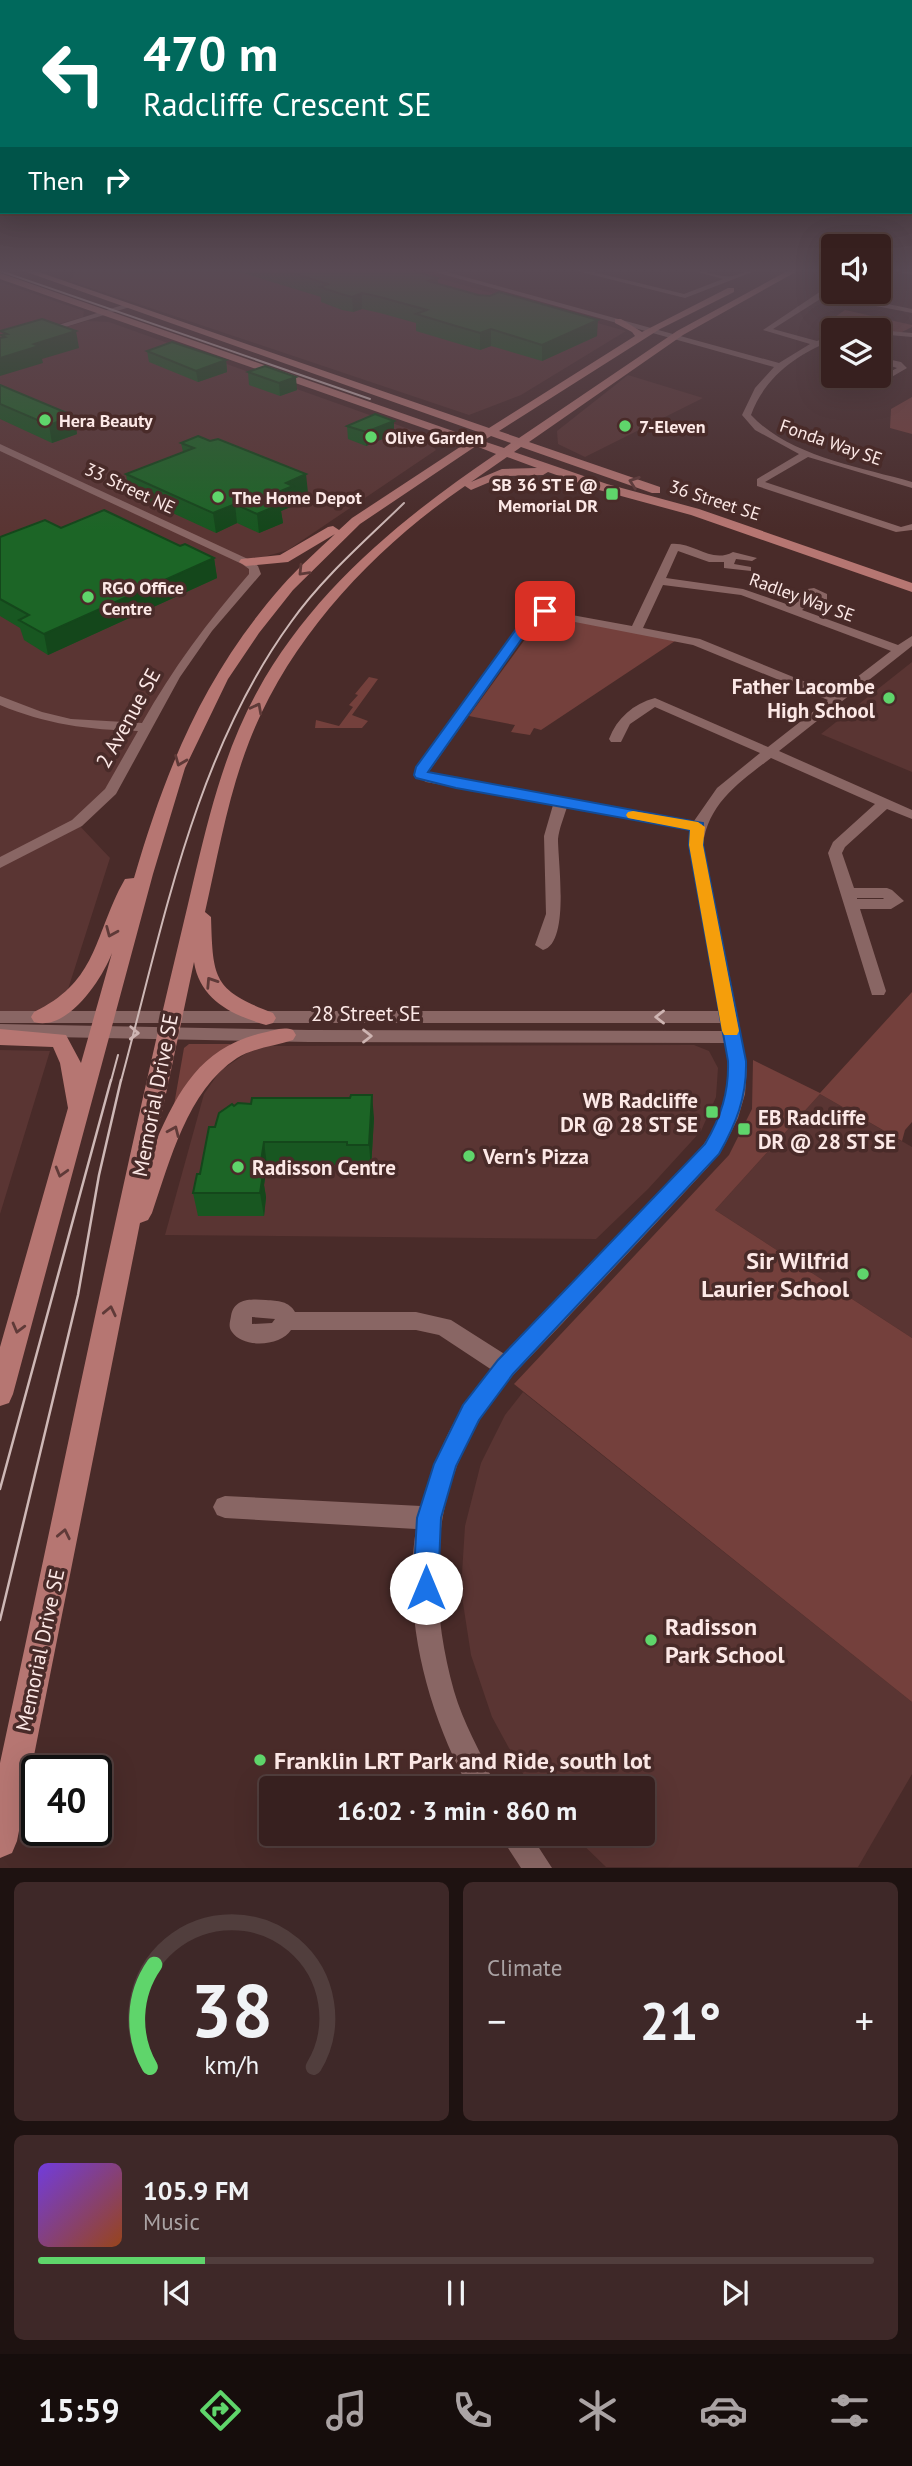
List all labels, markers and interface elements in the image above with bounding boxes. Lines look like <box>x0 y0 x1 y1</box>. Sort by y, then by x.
text: 470 m <box>143 21 278 85</box>
icon: left <box>28 28 119 119</box>
text: Radcliffe Crescent SE <box>143 83 431 125</box>
icon: right <box>98 161 136 199</box>
text: Then <box>28 164 84 197</box>
map controls <box>821 234 891 388</box>
button: sound <box>821 234 891 304</box>
button: layers <box>821 318 891 388</box>
place label: Hera Beauty <box>59 409 153 432</box>
marker: Hera Beauty <box>37 412 53 428</box>
street label: Fonda Way SE <box>777 414 885 470</box>
place label: 7-Eleven <box>639 415 706 438</box>
marker: 7-Eleven <box>617 418 633 434</box>
place label: Olive Garden <box>385 426 484 449</box>
marker: Olive Garden <box>363 429 379 445</box>
street label: 33 Street NE <box>81 457 179 519</box>
place label: SB 36 ST E @ Memorial DR <box>492 473 598 517</box>
street label: 36 Street SE <box>667 474 763 526</box>
one-way arrow <box>629 476 641 490</box>
place label: The Home Depot <box>232 486 362 509</box>
marker: SB 36 ST E @ Memorial DR <box>604 486 620 502</box>
marker: The Home Depot <box>210 489 226 505</box>
one-way arrow <box>299 563 312 576</box>
street label: Radley Way SE <box>746 567 858 627</box>
place label: RGO Office Centre <box>102 576 184 620</box>
pin <box>515 581 575 641</box>
marker: RGO Office Centre <box>80 589 96 605</box>
icon: arrive <box>526 592 564 630</box>
street label: 2 Avenue SE <box>90 663 166 773</box>
place label: Father Lacombe High School <box>732 673 876 724</box>
marker: Father Lacombe High School <box>881 690 897 706</box>
one-way arrow <box>248 703 262 716</box>
one-way arrow <box>174 754 188 766</box>
one-way arrow <box>105 925 119 937</box>
one-way arrow <box>207 976 220 989</box>
street label: 28 Street SE <box>311 1000 421 1027</box>
one-way arrow <box>654 1009 664 1025</box>
street label: Memorial Drive SE <box>126 1011 184 1179</box>
one-way arrow <box>129 1025 140 1040</box>
one-way arrow <box>362 1028 373 1044</box>
place label: WB Radcliffe DR @ 28 ST SE <box>560 1087 698 1138</box>
marker: WB Radcliffe DR @ 28 ST SE <box>704 1104 720 1120</box>
place label: EB Radcliffe DR @ 28 ST SE <box>758 1104 896 1155</box>
marker: EB Radcliffe DR @ 28 ST SE <box>736 1121 752 1137</box>
one-way arrow <box>166 1126 180 1138</box>
place label: Vern's Pizza <box>482 1143 589 1170</box>
marker: Vern's Pizza <box>461 1148 477 1164</box>
place label: Radisson Centre <box>252 1154 396 1181</box>
marker: Radisson Centre <box>230 1159 246 1175</box>
one-way arrow <box>54 1166 69 1178</box>
place label: Sir Wilfrid Laurier School <box>701 1245 850 1304</box>
marker: Sir Wilfrid Laurier School <box>855 1266 871 1282</box>
one-way arrow <box>102 1305 117 1317</box>
one-way arrow <box>12 1322 26 1334</box>
one-way arrow <box>55 1528 70 1540</box>
position arrow <box>389 1551 463 1625</box>
street label: Memorial Drive SE <box>10 1566 70 1734</box>
place label: Radisson Park School <box>665 1611 785 1670</box>
marker: Radisson Park School <box>643 1632 659 1648</box>
place label: Franklin LRT Park and Ride, south lot <box>274 1745 652 1776</box>
marker: Franklin LRT Park and Ride, south lot <box>252 1752 268 1768</box>
speed limit sign: 40 <box>21 1755 112 1846</box>
text: 16:02 · 3 min · 860 m <box>337 1794 577 1827</box>
text: Climate <box>487 1953 562 1982</box>
text: 38 <box>190 1964 273 2058</box>
text: 21° <box>640 1987 721 2054</box>
text: − <box>487 1996 506 2045</box>
text: + <box>855 1996 874 2045</box>
text: km/h <box>204 2049 259 2081</box>
text: 105.9 FM <box>143 2174 249 2207</box>
text: Music <box>143 2207 200 2236</box>
icon: previous <box>158 2274 196 2312</box>
icon: pause <box>437 2274 475 2312</box>
icon: next <box>716 2274 754 2312</box>
icon: directions <box>196 2386 245 2435</box>
icon: music <box>322 2386 371 2435</box>
icon: phone <box>448 2386 497 2435</box>
icon: climate <box>573 2386 622 2435</box>
icon: car <box>699 2386 748 2435</box>
icon: filters <box>825 2386 874 2435</box>
text: 15:59 <box>38 2389 120 2431</box>

